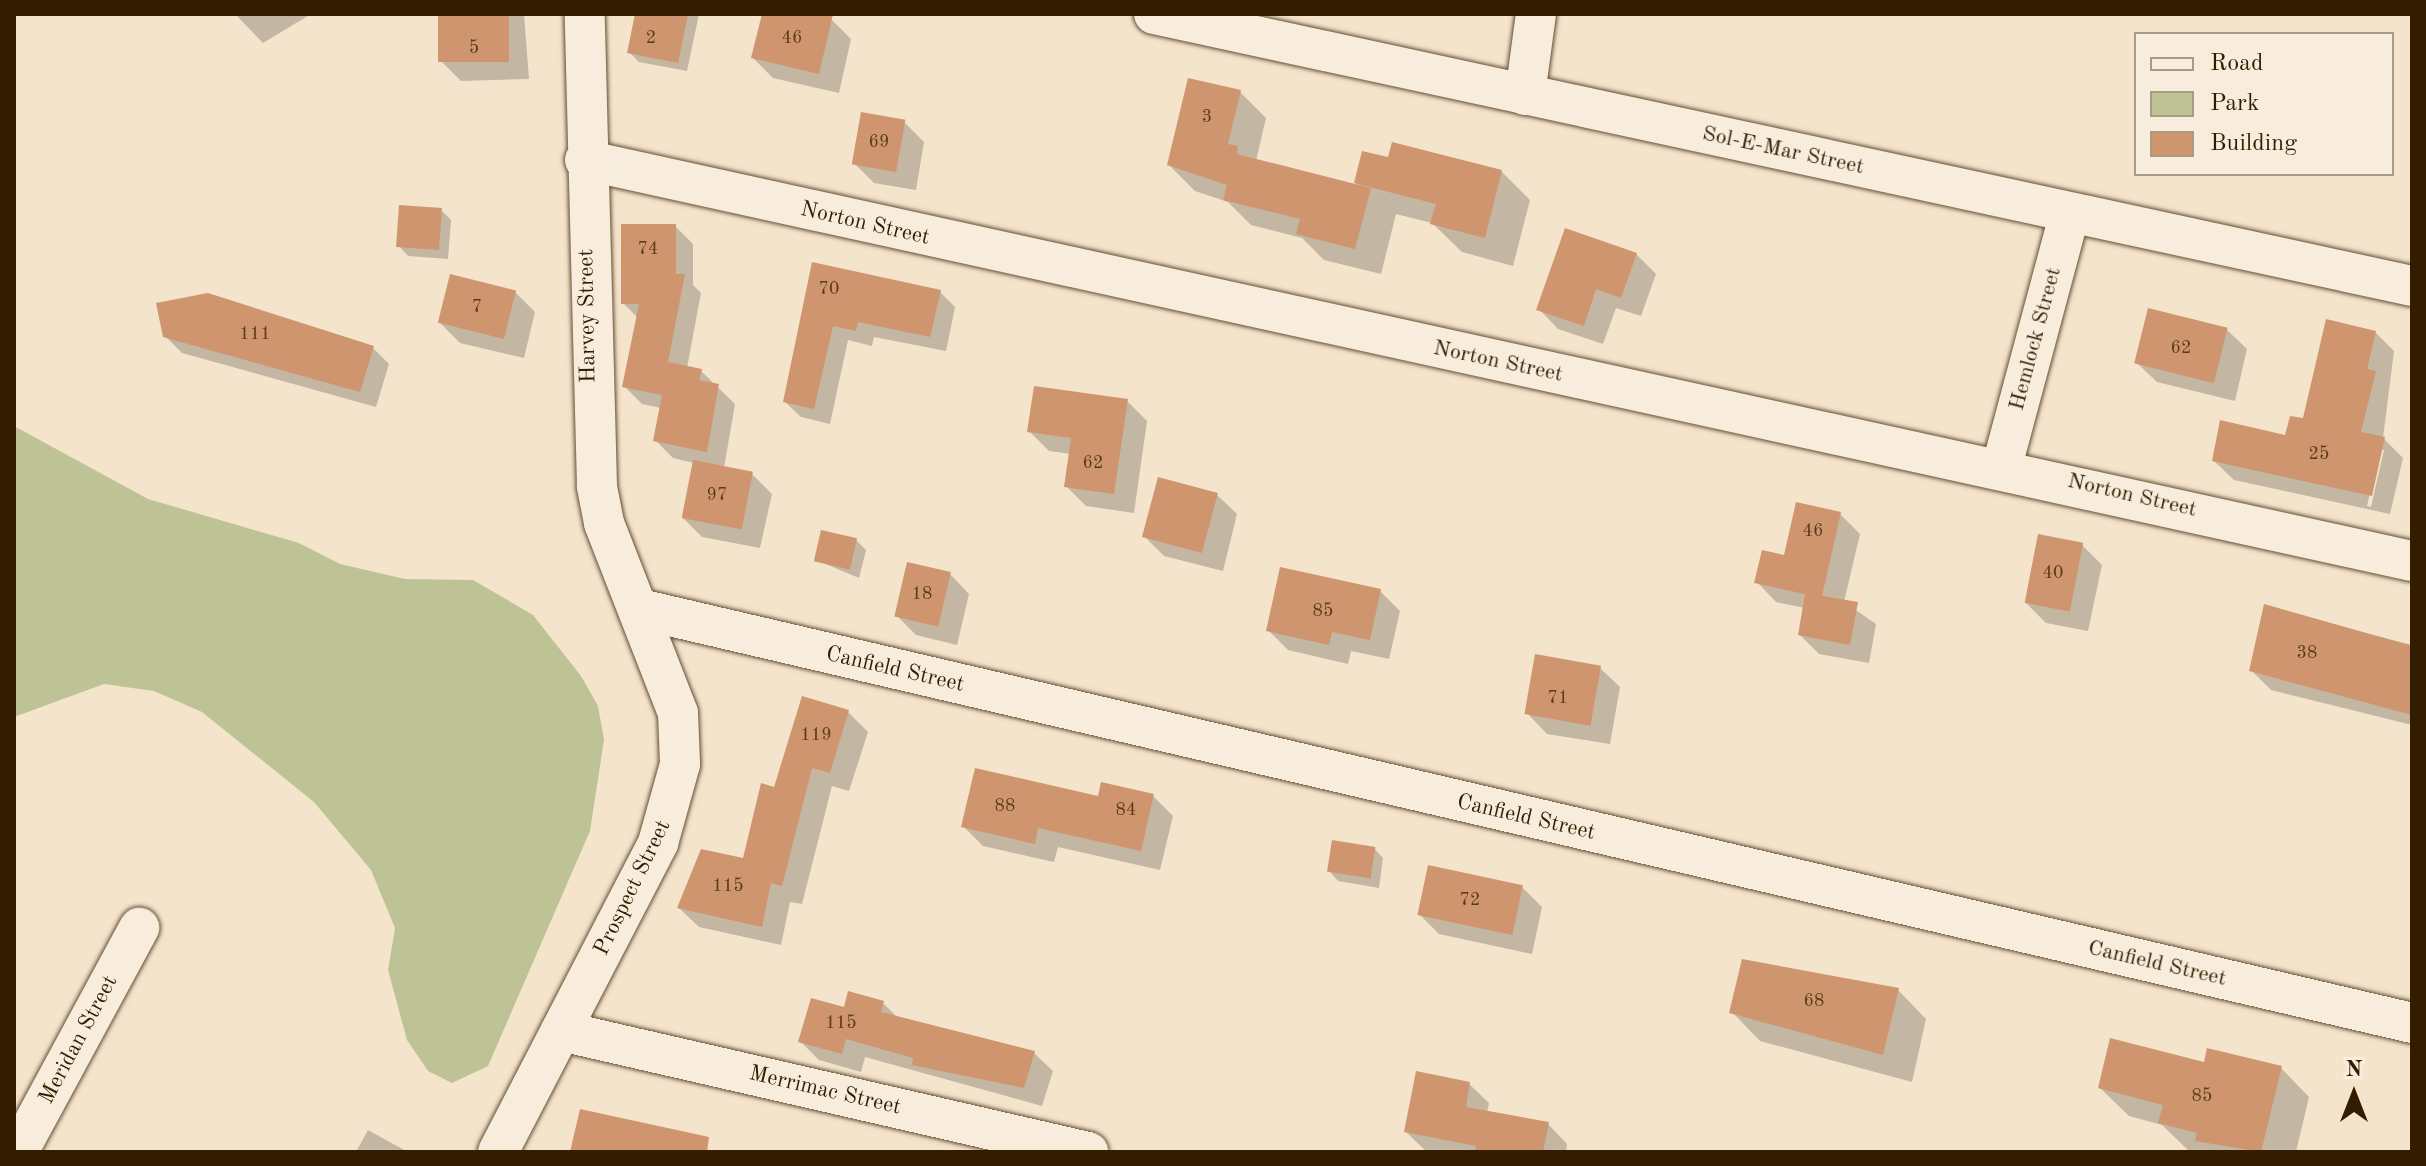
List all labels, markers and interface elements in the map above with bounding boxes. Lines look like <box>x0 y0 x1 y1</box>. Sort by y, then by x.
house number: 2 <box>646 27 656 49</box>
house number: 46 <box>782 27 802 49</box>
legend <box>2134 32 2394 176</box>
house number: 5 <box>469 37 479 59</box>
text: Road <box>2210 52 2263 76</box>
text: Park <box>2210 92 2259 116</box>
house number: 3 <box>1202 106 1212 128</box>
street label: Sol-E-Mar Street <box>1700 121 1866 181</box>
house number: 69 <box>869 131 889 153</box>
text: Building <box>2210 132 2297 156</box>
street label: Norton Street <box>798 196 932 252</box>
house number: 74 <box>638 238 658 260</box>
street label: Harvey Street <box>574 249 602 383</box>
street label: Hemlock Street <box>2004 264 2068 414</box>
house number: 70 <box>819 278 839 300</box>
house number: 7 <box>472 296 482 318</box>
house number: 111 <box>239 323 271 345</box>
street label: Norton Street <box>1431 335 1565 389</box>
house number: 62 <box>2171 337 2191 359</box>
house number: 25 <box>2309 443 2329 465</box>
house number: 62 <box>1083 452 1103 474</box>
street label: Norton Street <box>2065 468 2199 524</box>
house number: 97 <box>707 484 727 506</box>
house number: 46 <box>1803 520 1823 542</box>
house number: 40 <box>2043 562 2063 584</box>
house number: 18 <box>912 583 932 605</box>
house number: 85 <box>1313 600 1333 622</box>
street label: Canfield Street <box>823 641 967 699</box>
house number: 38 <box>2297 642 2317 664</box>
house number: 71 <box>1548 687 1568 709</box>
house number: 119 <box>800 724 832 746</box>
street label: Canfield Street <box>1454 789 1598 847</box>
house number: 88 <box>995 795 1015 817</box>
house number: 84 <box>1116 799 1136 821</box>
street label: Prospect Street <box>589 816 677 960</box>
house number: 115 <box>712 875 744 897</box>
house number: 72 <box>1460 889 1480 911</box>
street label: Canfield Street <box>2085 935 2229 993</box>
street label: Meridan Street <box>34 971 124 1109</box>
house number: 68 <box>1804 990 1824 1012</box>
house number: 115 <box>825 1012 857 1034</box>
north arrow <box>2314 1054 2394 1134</box>
text: N <box>2346 1059 2362 1081</box>
street label: Merrimac Street <box>747 1061 903 1121</box>
house number: 85 <box>2192 1085 2212 1107</box>

